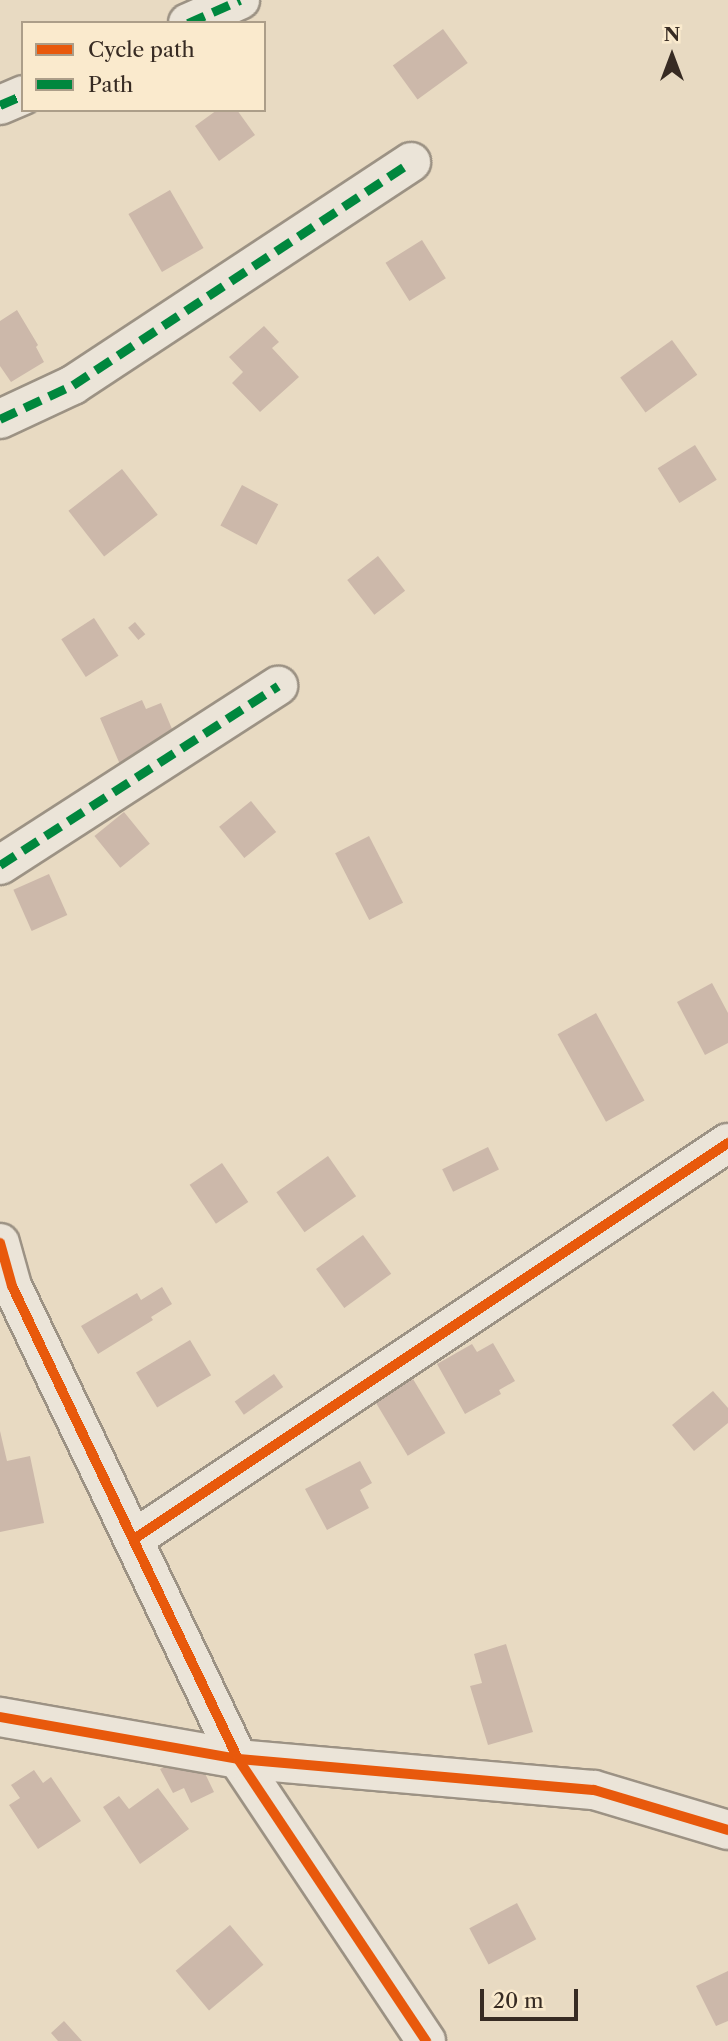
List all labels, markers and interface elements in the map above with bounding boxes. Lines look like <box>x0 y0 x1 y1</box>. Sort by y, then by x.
legend <box>21 21 266 112</box>
north arrow <box>637 21 707 91</box>
text: N <box>664 23 680 46</box>
text: Cycle path <box>88 37 195 62</box>
text: Path <box>88 72 133 97</box>
scale bar <box>483 1974 581 2018</box>
text: 20 m <box>493 1988 544 2013</box>

